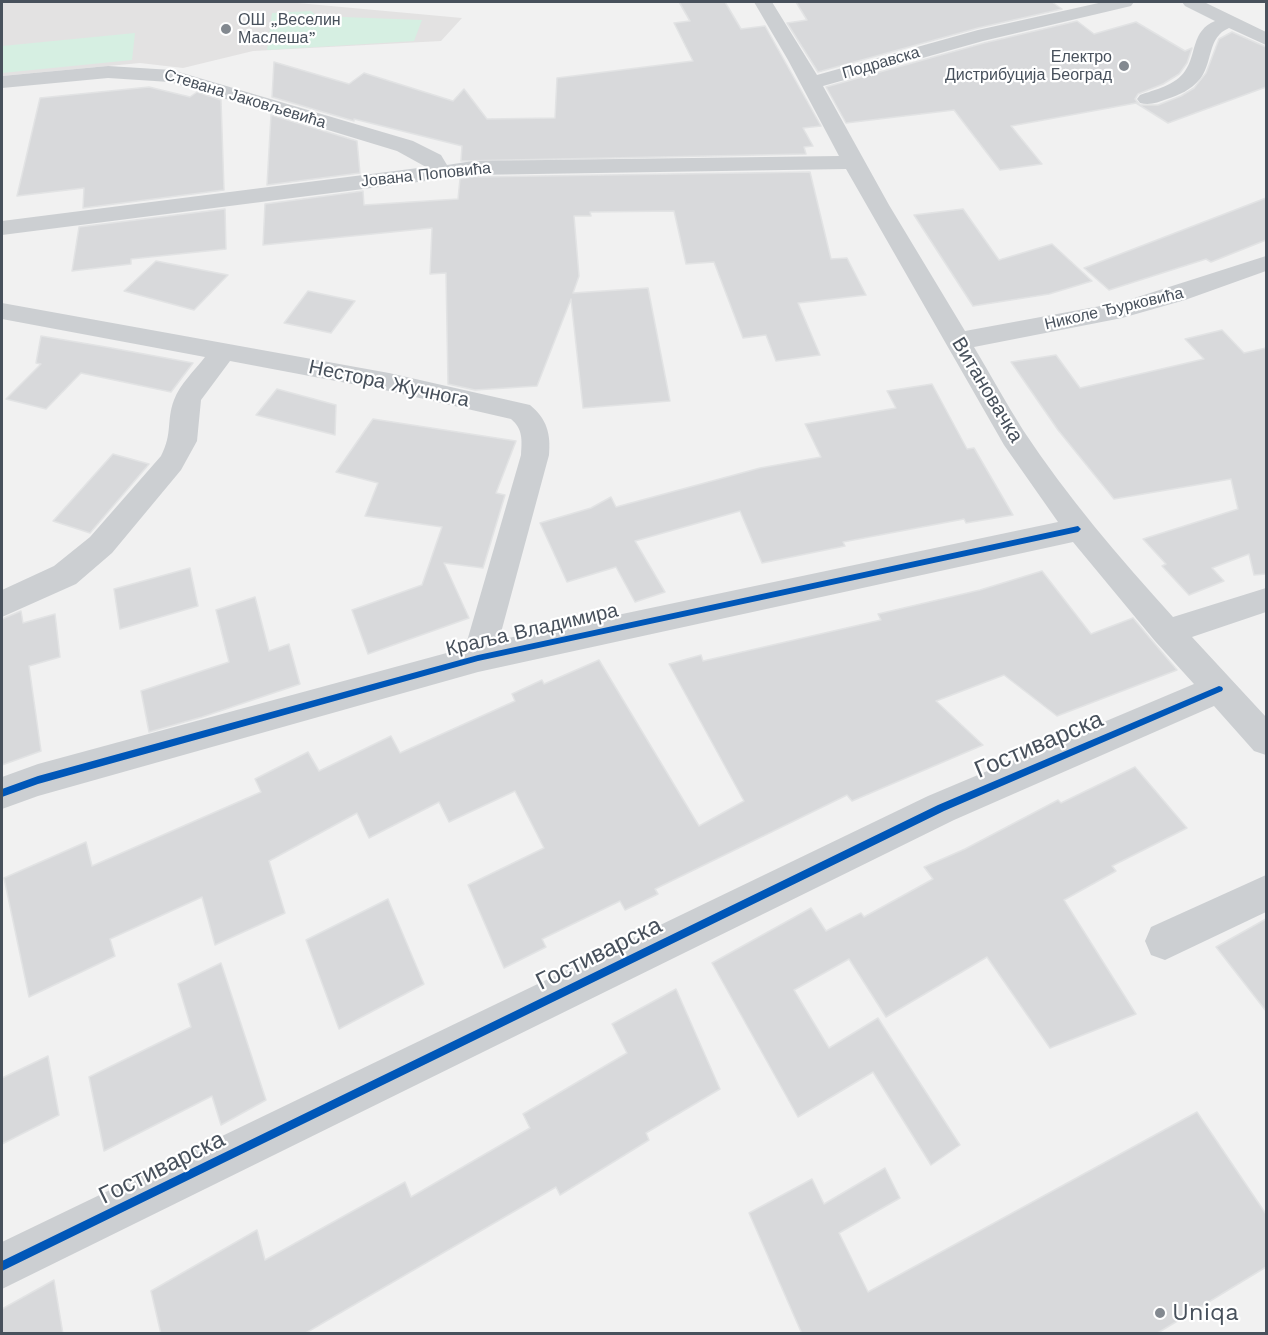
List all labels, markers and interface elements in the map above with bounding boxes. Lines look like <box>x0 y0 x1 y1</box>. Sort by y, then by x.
place label: ОШ „Веселин Маслеша” <box>238 10 341 48</box>
marker: ОШ „Веселин Маслеша” <box>219 22 233 36</box>
street label: Подравска <box>840 43 922 83</box>
place label: Електро Дистрибуција Београд <box>945 47 1112 85</box>
marker: Електро Дистрибуција Београд <box>1117 59 1131 73</box>
street label: Стевана Јаковљевића <box>162 65 328 133</box>
street label: Јована Поповића <box>360 159 492 191</box>
street label: Николе Ђурковића <box>1043 284 1185 334</box>
street label: Витановачка <box>946 333 1028 447</box>
street label: Нестора Жучнога <box>307 355 471 413</box>
street label: Краља Владимира <box>444 598 620 662</box>
street label: Гостиварска <box>970 705 1108 785</box>
street label: Гостиварска <box>531 911 667 997</box>
street label: Гостиварска <box>94 1125 230 1211</box>
place label: Uniqa <box>1172 1299 1239 1327</box>
marker: Uniqa <box>1153 1306 1167 1320</box>

